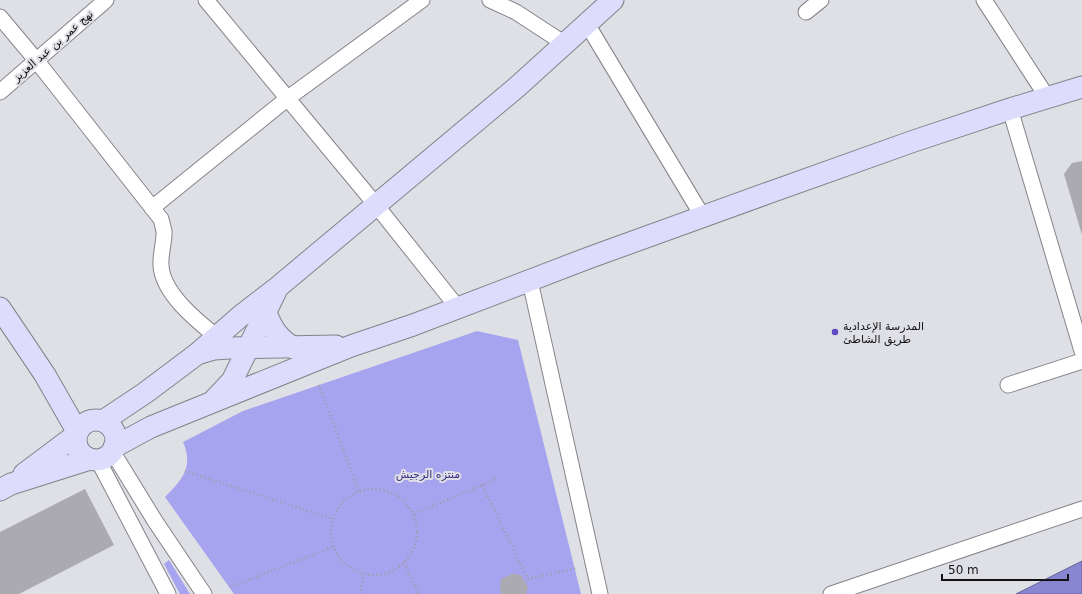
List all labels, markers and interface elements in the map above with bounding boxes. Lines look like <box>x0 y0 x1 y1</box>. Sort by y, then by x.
street label: نهج عمر بن عبد العزيز <box>9 8 96 85</box>
place label: المدرسة الإعدادية طريق الشاطئ <box>843 320 924 347</box>
marker: المدرسة الإعدادية طريق الشاطئ <box>830 327 840 337</box>
park label: منتزه الرجيش <box>396 468 460 481</box>
scale bar <box>942 556 1068 582</box>
text: 50 m <box>948 563 979 577</box>

